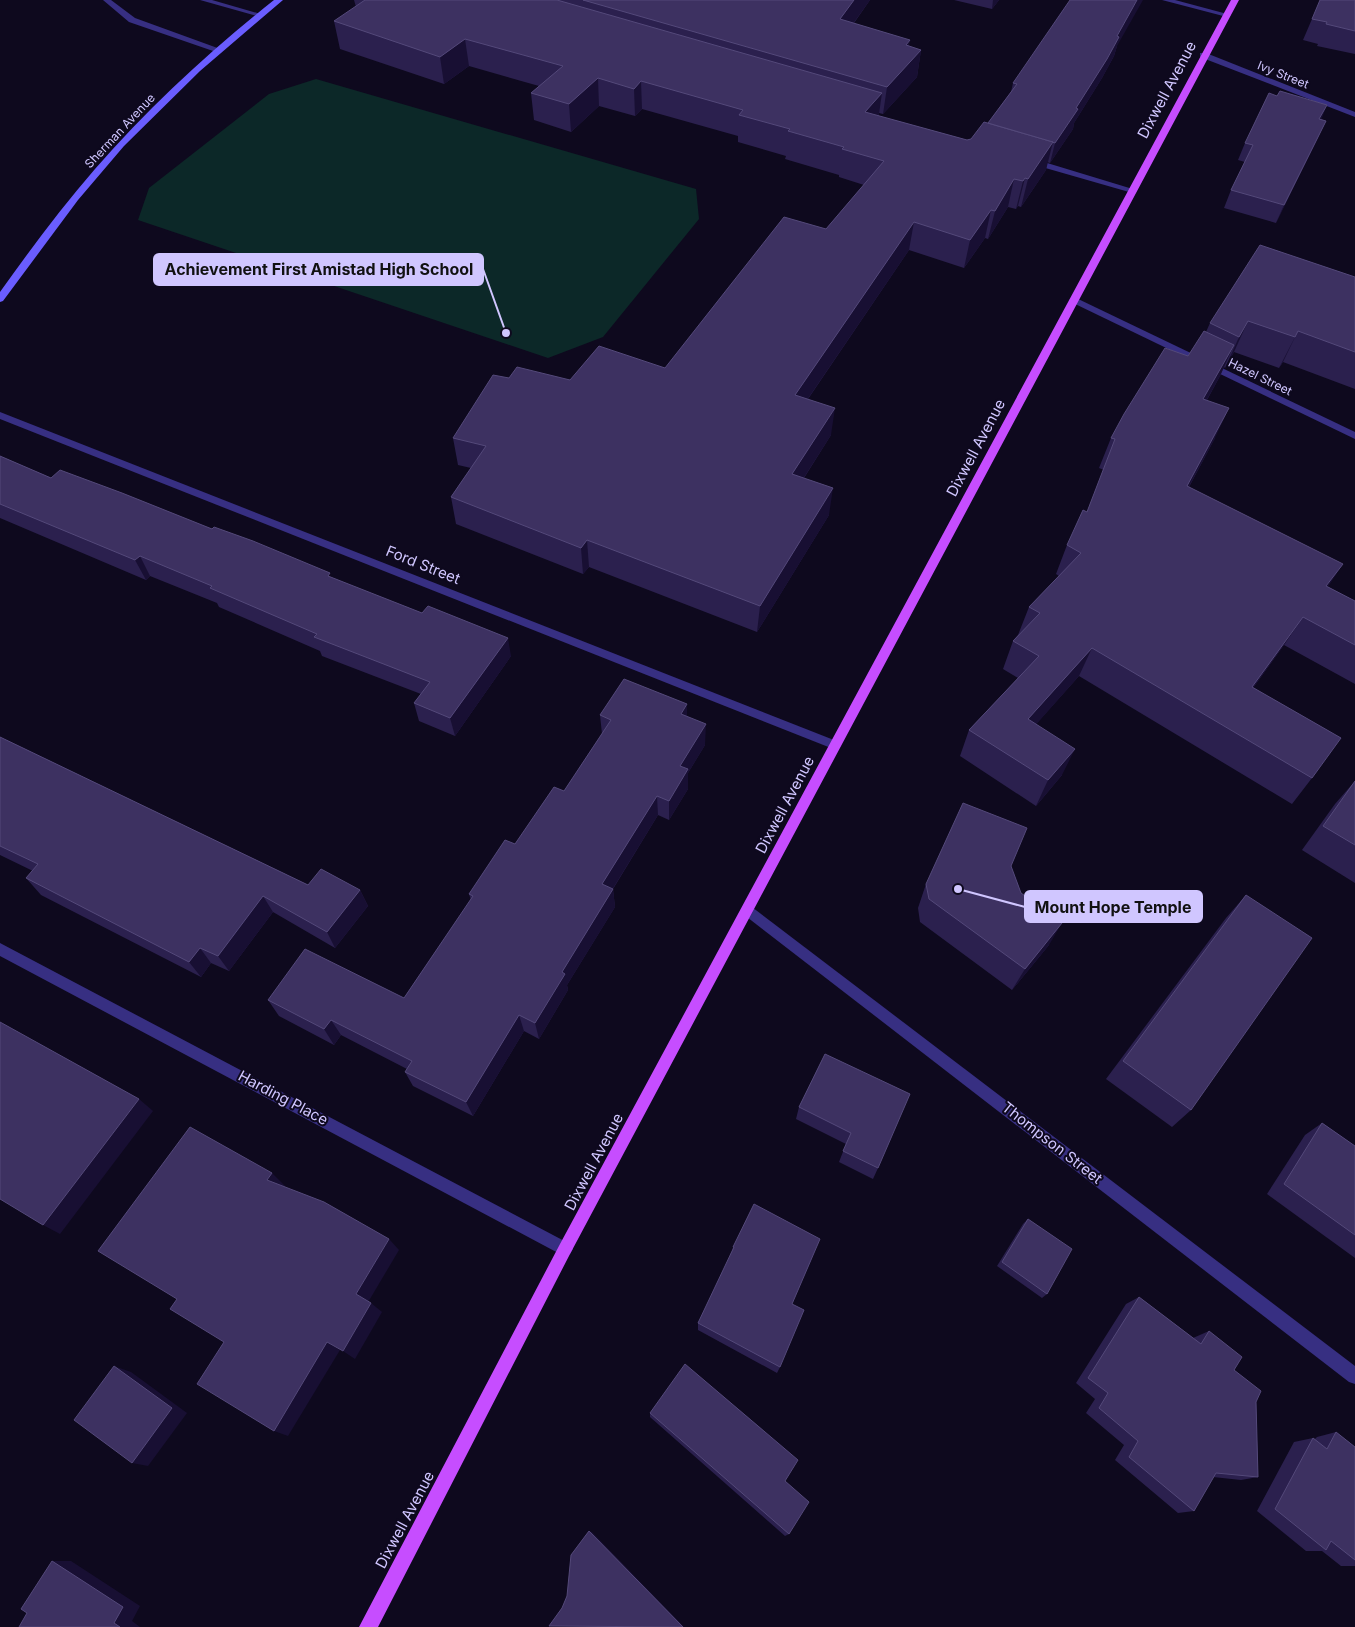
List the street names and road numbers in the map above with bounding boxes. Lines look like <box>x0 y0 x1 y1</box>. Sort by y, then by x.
street label: Dixwell Avenue <box>1133 38 1200 142</box>
street label: Ivy Street <box>1255 57 1311 92</box>
street label: Sherman Avenue <box>81 90 158 171</box>
street label: Hazel Street <box>1226 355 1295 399</box>
street label: Dixwell Avenue <box>942 396 1009 500</box>
street label: Ford Street <box>383 541 463 588</box>
street label: Dixwell Avenue <box>751 753 818 857</box>
street label: Harding Place <box>235 1066 331 1129</box>
street label: Thompson Street <box>998 1098 1106 1188</box>
street label: Dixwell Avenue <box>560 1110 627 1214</box>
street label: Dixwell Avenue <box>371 1468 438 1572</box>

